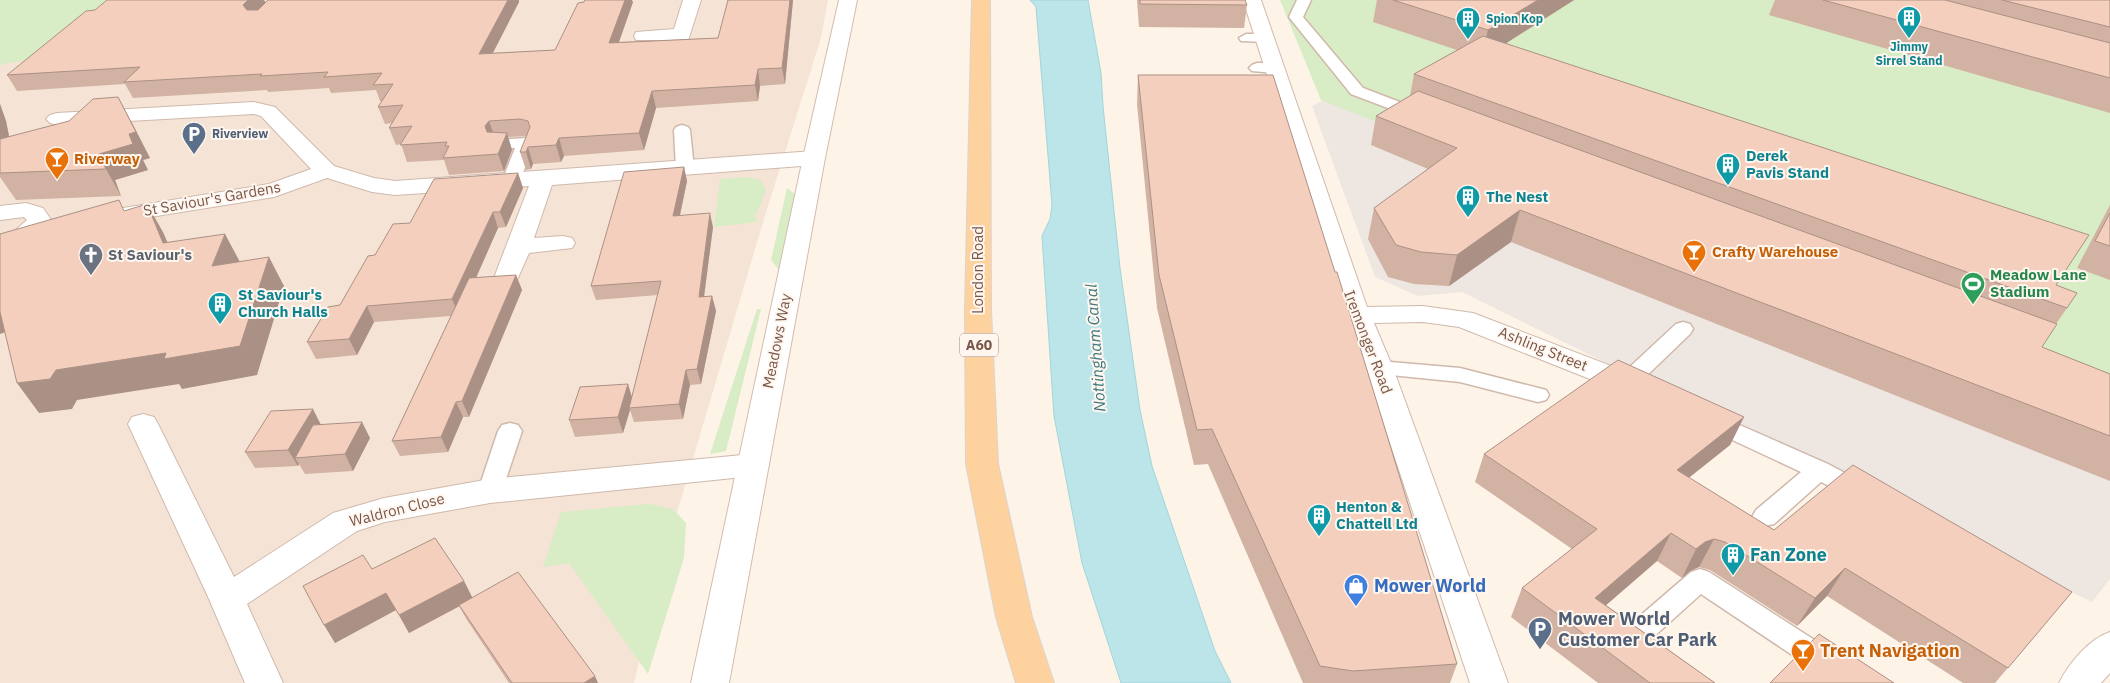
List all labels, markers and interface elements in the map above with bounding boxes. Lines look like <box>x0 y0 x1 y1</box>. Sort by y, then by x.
building icon: Jimmy Sirrel Stand <box>1896 5 1922 39</box>
building icon: Spion Kop <box>1455 6 1481 40</box>
place label: Spion Kop <box>1486 11 1543 26</box>
place label: Jimmy Sirrel Stand <box>1875 39 1943 68</box>
parking icon: Riverview <box>181 121 207 155</box>
place label: Riverview <box>212 126 268 141</box>
bar icon: Riverway <box>44 146 70 180</box>
place label: Derek Pavis Stand <box>1746 146 1829 182</box>
place label: Riverway <box>74 149 140 168</box>
building icon: Derek Pavis Stand <box>1715 152 1741 186</box>
street label: St Saviour's Gardens <box>142 177 282 220</box>
building icon: The Nest <box>1455 184 1481 218</box>
place label: The Nest <box>1486 187 1548 206</box>
street label: London Road <box>968 226 987 314</box>
bar icon: Crafty Warehouse <box>1681 239 1707 273</box>
church icon: St Saviour's <box>78 242 104 276</box>
place label: Crafty Warehouse <box>1712 242 1838 261</box>
place label: St Saviour's <box>108 245 193 264</box>
place label: Meadow Lane Stadium <box>1990 265 2087 301</box>
sports icon: Meadow Lane Stadium <box>1960 271 1986 305</box>
water label: Nottingham Canal <box>1080 283 1109 413</box>
place label: St Saviour's Church Halls <box>238 285 328 321</box>
street label: Iremonger Road <box>1340 287 1397 396</box>
building icon: St Saviour's Church Halls <box>207 291 233 325</box>
street label: Meadows Way <box>758 291 795 390</box>
street label: Ashling Street <box>1496 322 1591 375</box>
road number: A60 <box>960 334 998 356</box>
street label: Waldron Close <box>347 489 446 530</box>
place label: Henton & Chattell Ltd <box>1336 497 1418 533</box>
building icon: Henton & Chattell Ltd <box>1306 503 1332 537</box>
building icon: Fan Zone <box>1720 542 1746 576</box>
place label: Fan Zone <box>1750 543 1827 566</box>
shop icon: Mower World <box>1343 573 1369 607</box>
place label: Mower World <box>1374 574 1486 597</box>
place label: Mower World Customer Car Park <box>1558 607 1718 651</box>
parking icon: Mower World Customer Car Park <box>1527 616 1553 650</box>
bar icon: Trent Navigation <box>1790 638 1816 672</box>
place label: Trent Navigation <box>1820 639 1960 662</box>

